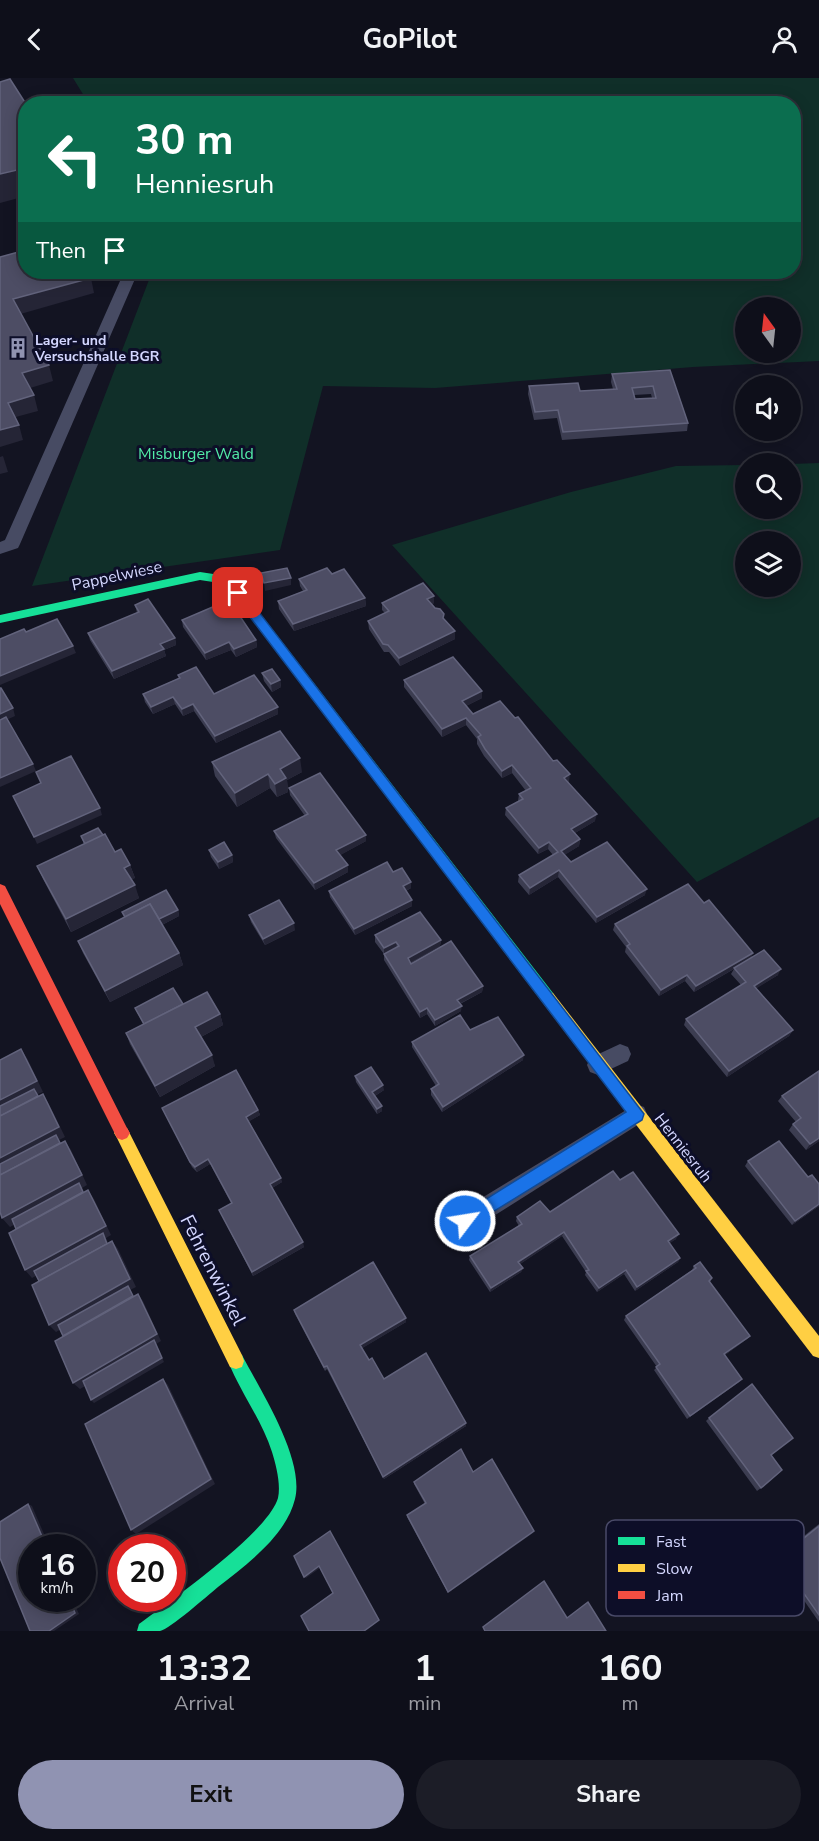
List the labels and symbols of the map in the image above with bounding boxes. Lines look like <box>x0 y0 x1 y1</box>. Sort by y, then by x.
north arrow <box>735 297 801 363</box>
place label: Lager- und Versuchshalle BGR <box>34 331 160 366</box>
building icon: Lager- und Versuchshalle BGR <box>6 336 30 360</box>
park label: Misburger Wald <box>138 443 254 465</box>
street label: Pappelwiese <box>70 556 164 596</box>
pin <box>212 567 263 618</box>
street label: Henniesruh <box>649 1109 717 1187</box>
position arrow <box>433 1189 497 1253</box>
street label: Fehrenwinkel <box>174 1210 252 1330</box>
legend <box>606 1520 804 1616</box>
text: Fast <box>656 1531 687 1553</box>
speed limit sign: 20 <box>108 1534 186 1612</box>
text: Slow <box>656 1558 693 1580</box>
text: Jam <box>655 1585 683 1607</box>

